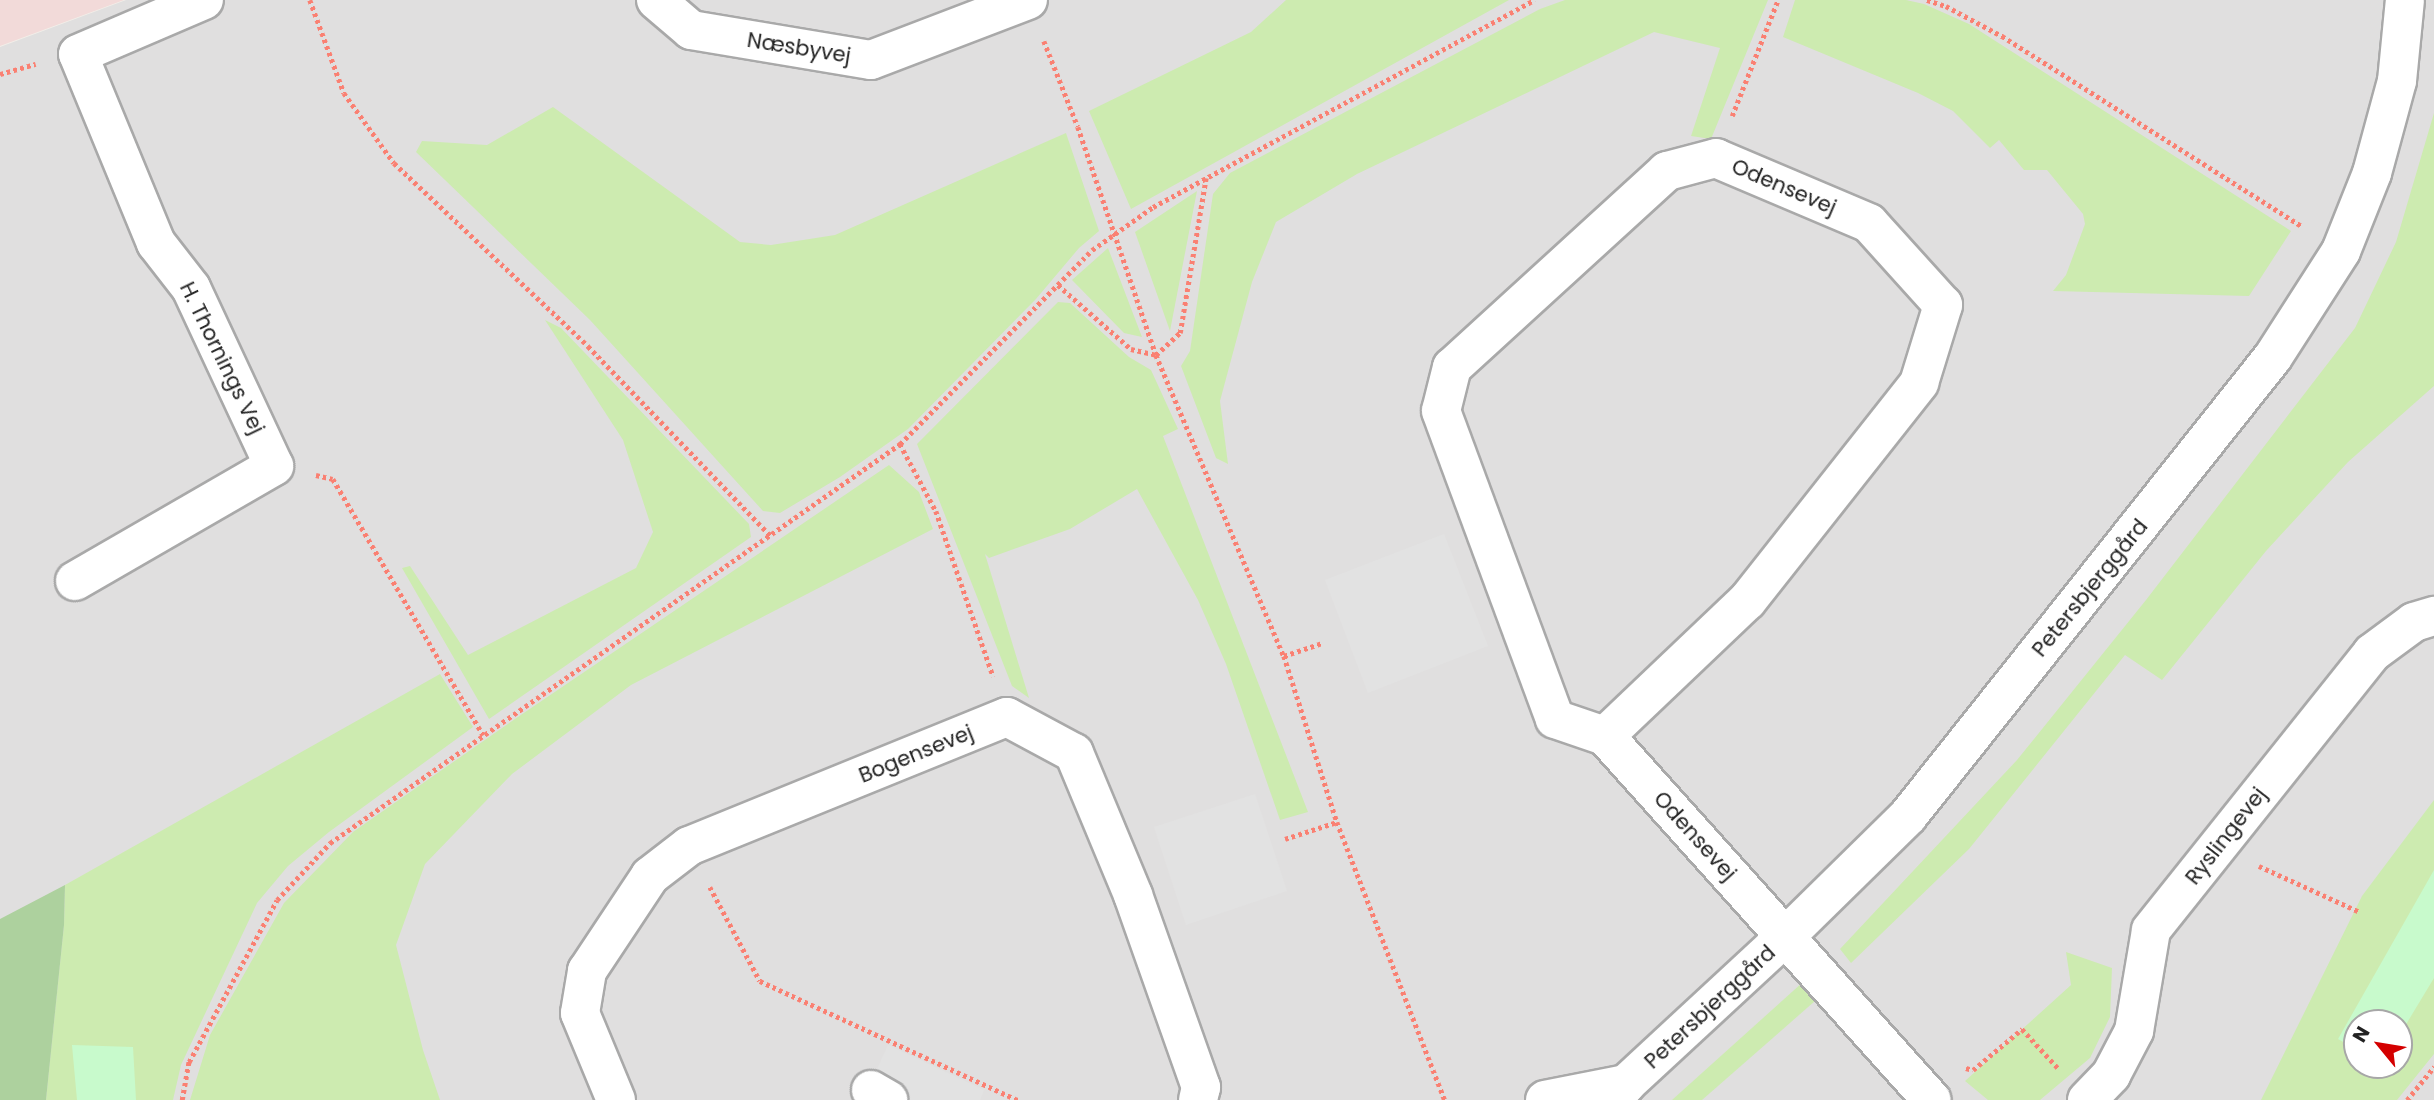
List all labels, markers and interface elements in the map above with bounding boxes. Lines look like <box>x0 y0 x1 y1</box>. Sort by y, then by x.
street label: Næsbyvej <box>745 27 853 69</box>
street label: Odensevej <box>1728 154 1840 220</box>
street label: H. Thornings Vej <box>174 278 270 438</box>
street label: Petersbjerggård <box>2027 514 2153 662</box>
street label: Bogensevej <box>855 720 977 788</box>
street label: Ryslingevej <box>2180 782 2272 890</box>
street label: Odensevej <box>1648 786 1742 886</box>
street label: Petersbjerggård <box>1639 940 1781 1074</box>
north arrow <box>2343 1009 2413 1079</box>
text: N <box>2346 1021 2376 1047</box>

